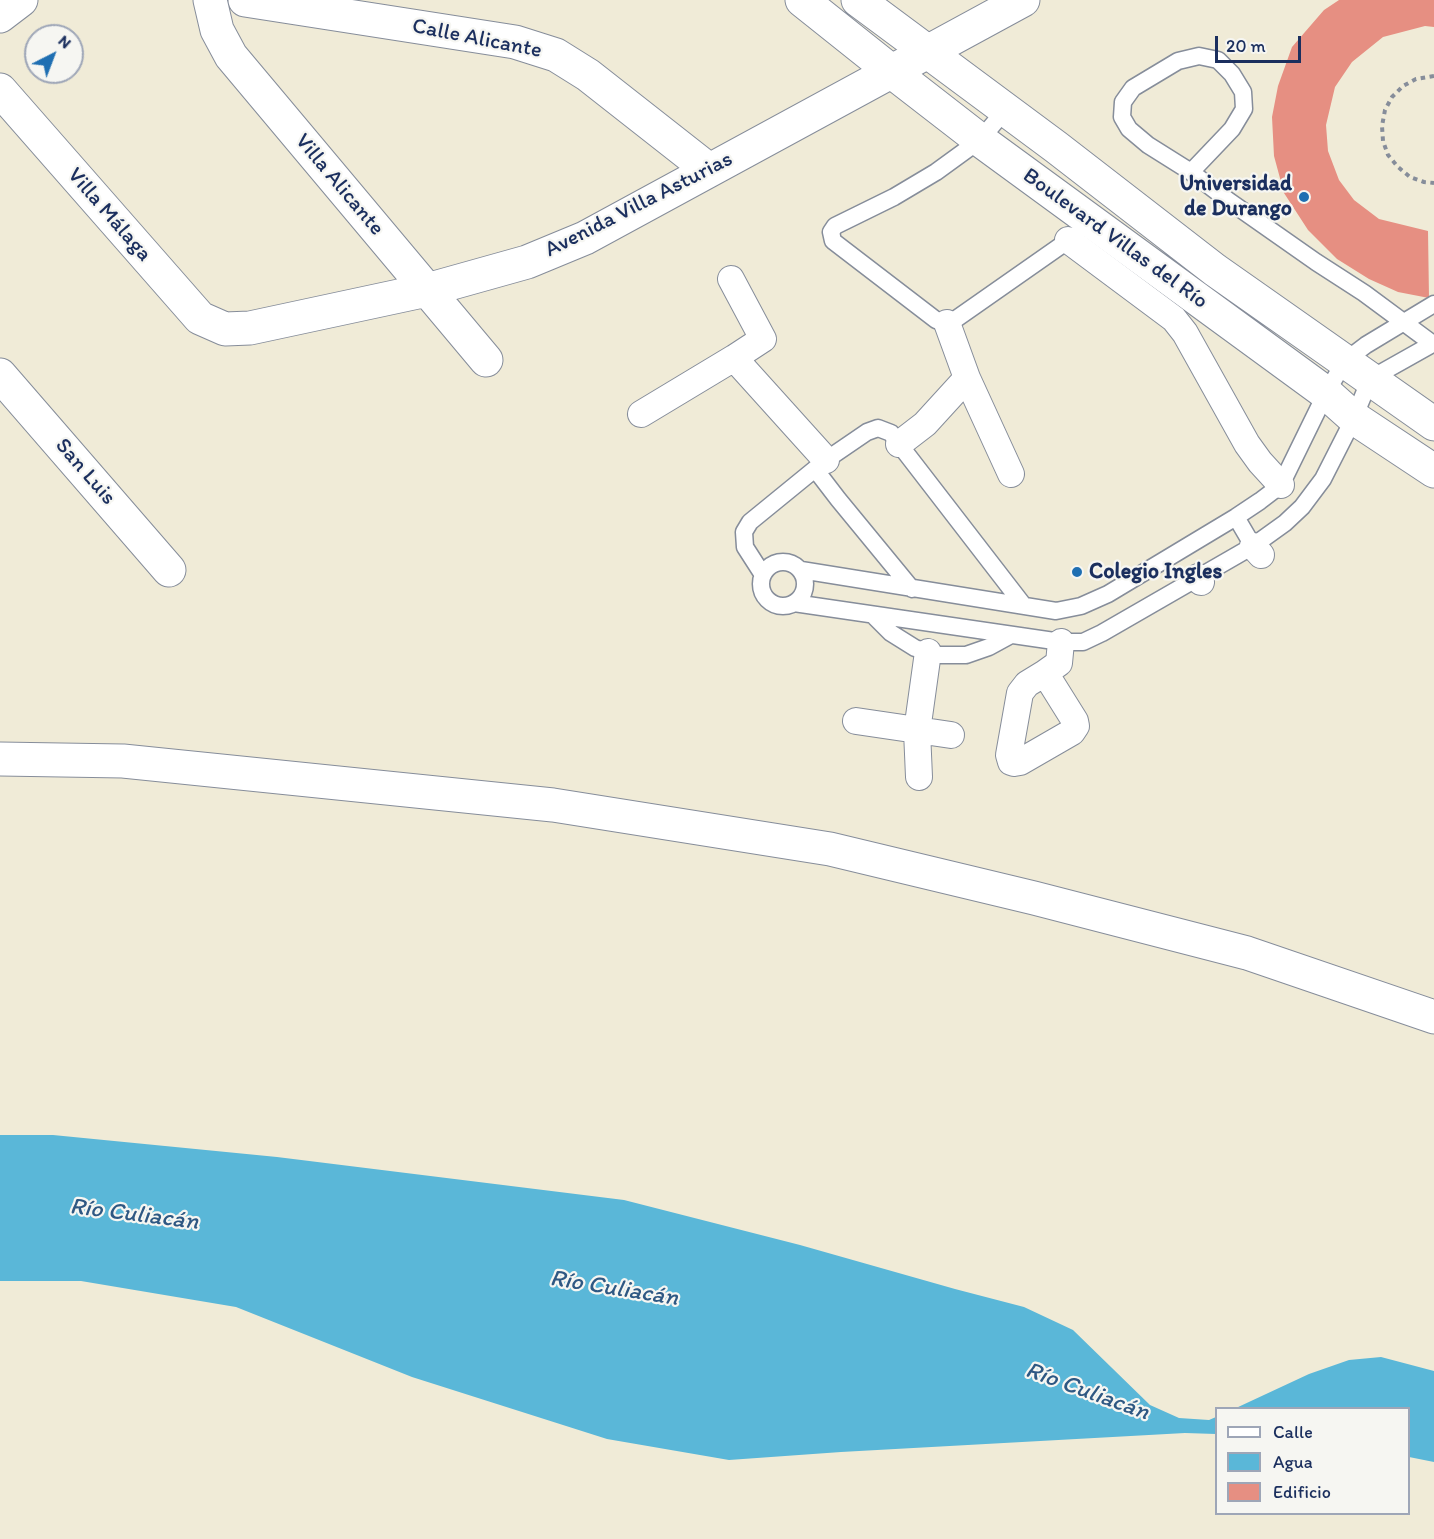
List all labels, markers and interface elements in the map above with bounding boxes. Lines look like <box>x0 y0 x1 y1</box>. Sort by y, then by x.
street label: Calle Alicante <box>410 13 544 65</box>
north arrow <box>24 24 84 84</box>
scale bar <box>1218 24 1304 62</box>
text: N <box>55 31 75 52</box>
text: 20 m <box>1226 35 1266 57</box>
street label: Villa Alicante <box>289 129 389 241</box>
street label: Avenida Villa Asturias <box>541 146 737 264</box>
street label: Villa Málaga <box>61 163 157 267</box>
street label: Boulevard Villas del Río <box>1017 163 1213 315</box>
place label: Universidad de Durango <box>1179 171 1292 222</box>
marker: Universidad de Durango <box>1297 190 1311 204</box>
street label: San Luis <box>49 433 121 511</box>
place label: Colegio Ingles <box>1089 559 1222 585</box>
marker: Colegio Ingles <box>1070 565 1084 579</box>
water label: Río Culiacán <box>68 1193 200 1237</box>
water label: Río Culiacán <box>548 1265 680 1313</box>
water label: Río Culiacán <box>1021 1356 1153 1428</box>
legend <box>1215 1407 1410 1515</box>
text: Calle <box>1273 1421 1313 1443</box>
text: Agua <box>1273 1451 1313 1473</box>
text: Edificio <box>1273 1481 1331 1503</box>

